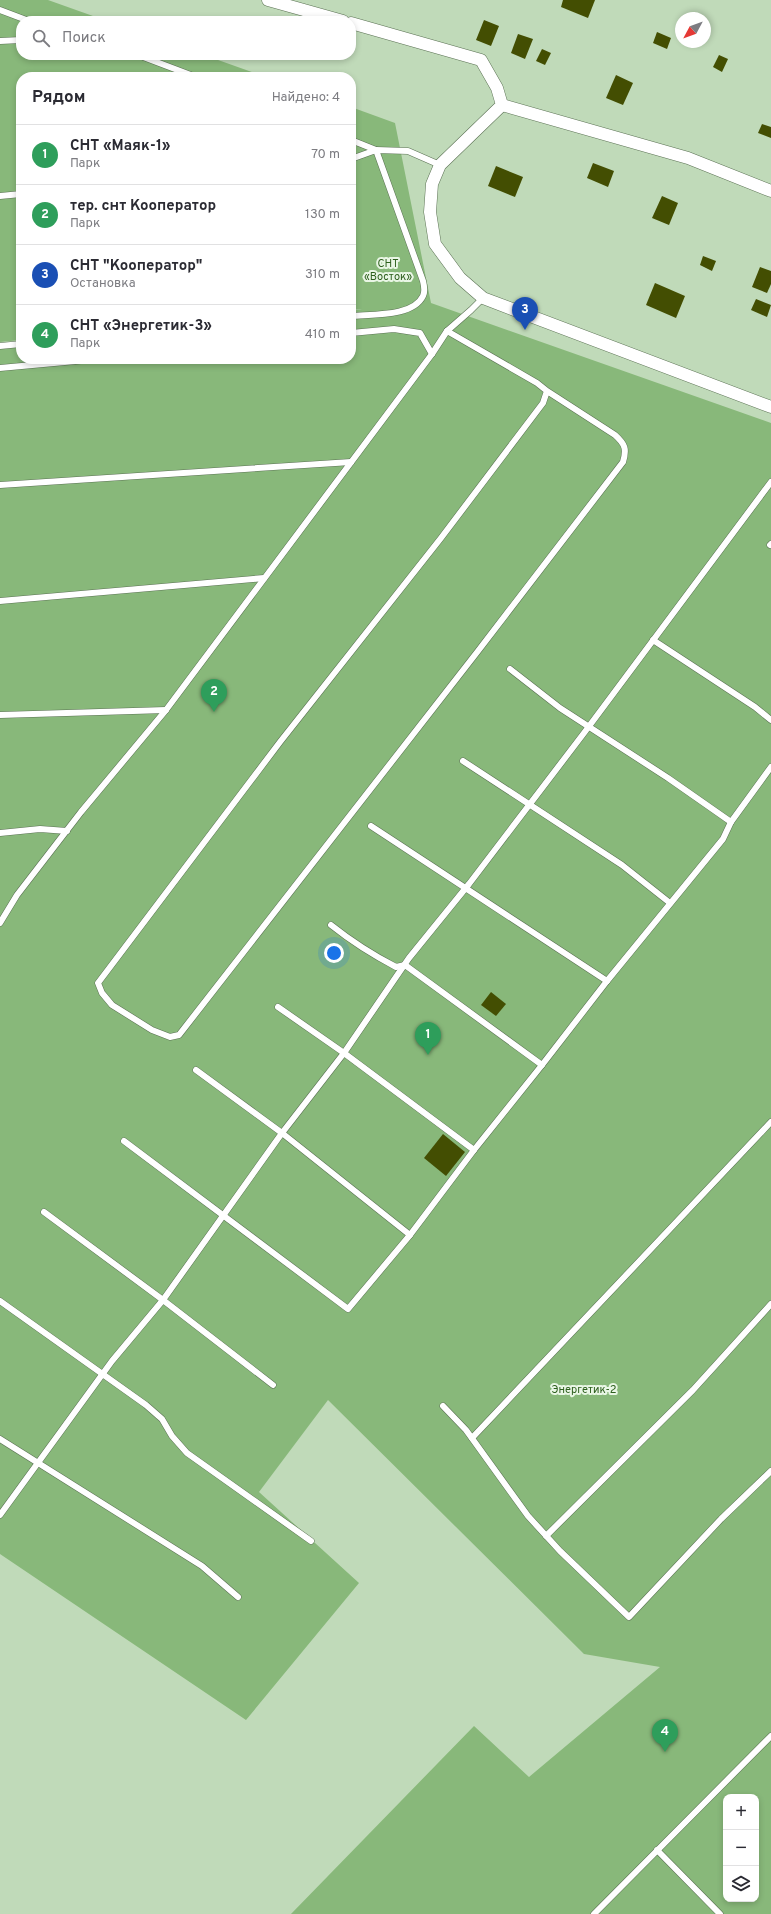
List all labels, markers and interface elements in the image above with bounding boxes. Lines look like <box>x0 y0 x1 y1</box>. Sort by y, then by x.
north arrow <box>675 12 711 48</box>
search box <box>16 16 356 60</box>
icon: search <box>30 27 52 49</box>
text: Поиск <box>62 29 106 48</box>
text: Рядом <box>32 87 85 109</box>
text: Найдено: 4 <box>272 90 340 106</box>
text: СНТ «Маяк-1» <box>70 137 170 156</box>
text: 1 <box>42 147 48 163</box>
text: 70 m <box>311 147 340 163</box>
text: Парк <box>70 156 100 172</box>
text: тер. снт Кооператор <box>70 197 216 216</box>
text: 2 <box>41 207 49 223</box>
text: 130 m <box>305 207 340 223</box>
text: Парк <box>70 216 100 232</box>
text: СНТ "Кооператор" <box>70 257 203 276</box>
park label: СНТ «Восток» <box>364 257 412 284</box>
text: 3 <box>41 267 49 283</box>
text: 310 m <box>305 267 340 283</box>
text: Остановка <box>70 276 136 292</box>
pin: 3 <box>512 297 538 330</box>
text: СНТ «Энергетик-3» <box>70 317 212 336</box>
text: 4 <box>41 327 49 343</box>
text: 410 m <box>305 327 340 343</box>
text: Парк <box>70 336 100 352</box>
pin: 2 <box>201 679 227 712</box>
your location <box>324 943 344 963</box>
pin: 1 <box>415 1022 441 1055</box>
park label: Энергетик-2 <box>551 1383 617 1397</box>
pin: 4 <box>652 1719 678 1752</box>
map controls <box>723 1794 759 1902</box>
button: + <box>723 1794 759 1830</box>
button: − <box>723 1830 759 1866</box>
button: layers <box>723 1866 759 1902</box>

